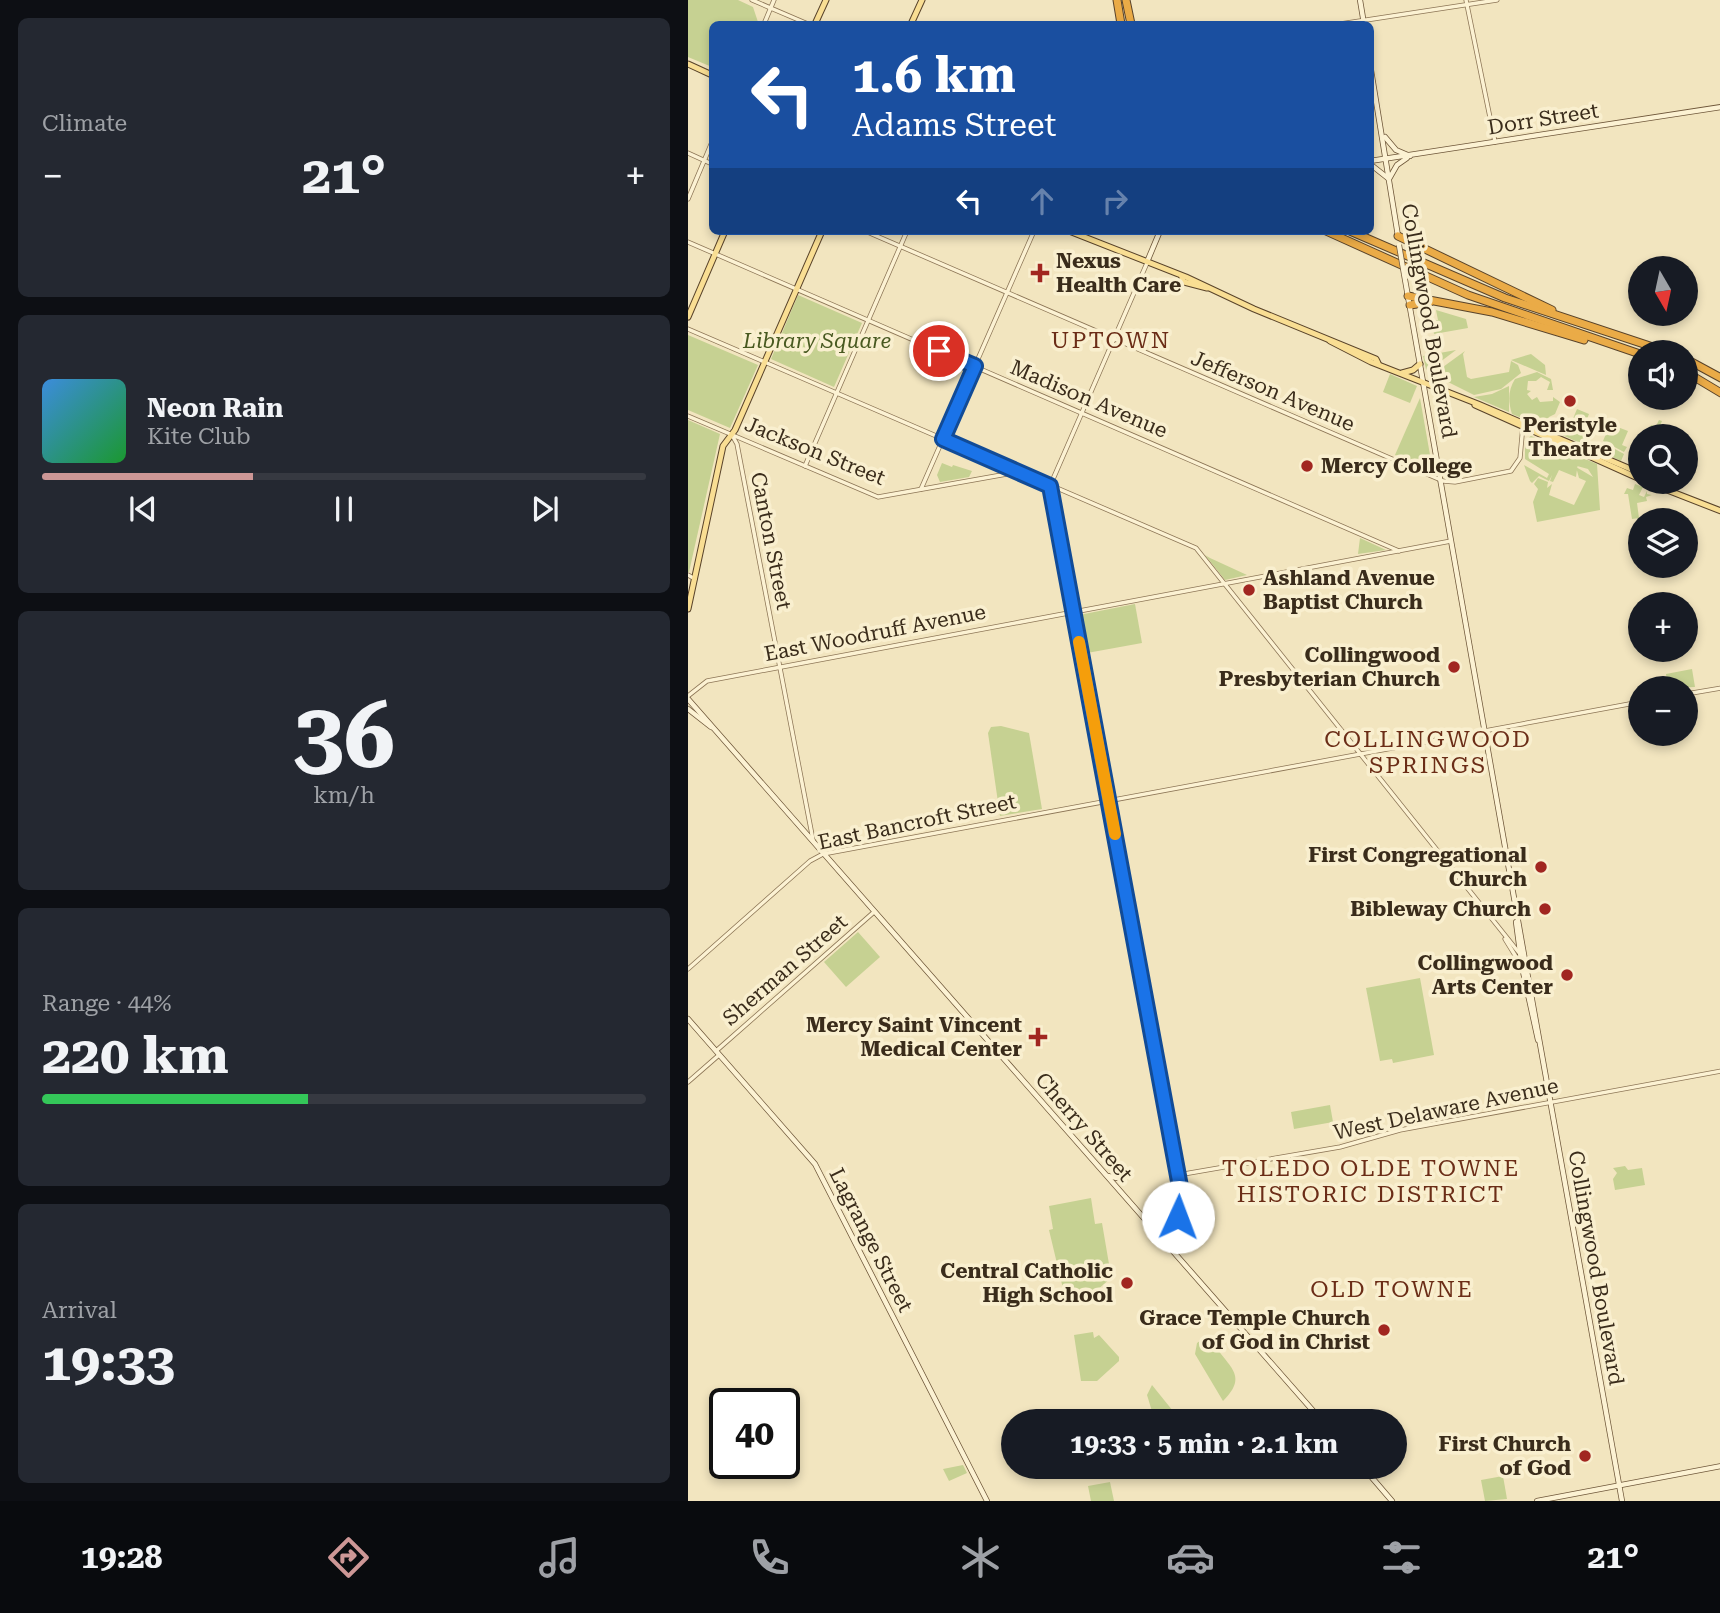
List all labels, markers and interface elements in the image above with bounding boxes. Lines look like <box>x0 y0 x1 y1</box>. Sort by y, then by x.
text: 1.6 km <box>852 47 1016 104</box>
icon: left <box>737 49 828 140</box>
street label: Dorr Street <box>1486 98 1600 140</box>
text: Adams Street <box>852 106 1056 144</box>
text: Climate <box>42 110 127 137</box>
text: 21° <box>302 145 386 206</box>
text: − <box>42 154 63 198</box>
text: + <box>625 154 646 198</box>
icon: left <box>950 182 988 220</box>
icon: ahead <box>1023 182 1061 220</box>
icon: right <box>1096 182 1134 220</box>
street label: Collingwood Boulevard <box>1397 202 1462 441</box>
place label: Nexus Health Care <box>1056 249 1181 297</box>
north arrow <box>1628 256 1698 326</box>
map controls <box>1628 256 1698 746</box>
marker: Nexus Health Care <box>1030 263 1050 283</box>
pin <box>909 321 969 381</box>
district label: UPTOWN <box>1051 327 1171 354</box>
park label: Library Square <box>742 329 891 353</box>
icon: arrive <box>920 332 958 370</box>
button: sound <box>1628 340 1698 410</box>
street label: Jefferson Avenue <box>1188 346 1358 436</box>
street label: Madison Avenue <box>1007 355 1171 443</box>
text: Neon Rain <box>147 393 283 423</box>
marker: Peristyle Theatre <box>1562 393 1578 409</box>
street label: Jackson Street <box>741 412 889 490</box>
place label: Peristyle Theatre <box>1523 413 1617 461</box>
text: Kite Club <box>147 423 251 450</box>
button: search <box>1628 424 1698 494</box>
place label: Mercy College <box>1321 454 1472 478</box>
marker: Mercy College <box>1299 458 1315 474</box>
street label: Canton Street <box>746 470 796 612</box>
icon: previous <box>124 490 162 528</box>
icon: pause <box>325 490 363 528</box>
icon: next <box>526 490 564 528</box>
button: layers <box>1628 508 1698 578</box>
place label: Ashland Avenue Baptist Church <box>1263 566 1435 614</box>
marker: Ashland Avenue Baptist Church <box>1241 582 1257 598</box>
button: + <box>1628 592 1698 662</box>
street label: East Woodruff Avenue <box>762 600 988 666</box>
place label: Collingwood Presbyterian Church <box>1219 643 1440 691</box>
marker: Collingwood Presbyterian Church <box>1446 659 1462 675</box>
button: − <box>1628 676 1698 746</box>
text: 36 <box>293 683 395 789</box>
district label: COLLINGWOOD SPRINGS <box>1324 726 1532 779</box>
text: km/h <box>313 782 375 809</box>
street label: East Bancroft Street <box>816 789 1018 855</box>
place label: First Congregational Church <box>1308 843 1527 891</box>
marker: First Congregational Church <box>1533 859 1549 875</box>
place label: Bibleway Church <box>1350 897 1531 921</box>
marker: Bibleway Church <box>1537 901 1553 917</box>
street label: Sherman Street <box>718 910 852 1030</box>
place label: Collingwood Arts Center <box>1418 951 1553 999</box>
marker: Collingwood Arts Center <box>1559 967 1575 983</box>
text: Range · 44% <box>42 990 171 1017</box>
place label: Mercy Saint Vincent Medical Center <box>806 1013 1022 1061</box>
text: 220 km <box>42 1025 229 1086</box>
marker: Mercy Saint Vincent Medical Center <box>1028 1027 1048 1047</box>
street label: Cherry Street <box>1030 1068 1138 1186</box>
street label: West Delaware Avenue <box>1331 1073 1561 1145</box>
street label: Collingwood Boulevard <box>1564 1149 1629 1388</box>
district label: TOLEDO OLDE TOWNE HISTORIC DISTRICT <box>1222 1155 1520 1208</box>
street label: Lagrange Street <box>824 1164 918 1316</box>
position arrow <box>1141 1180 1215 1254</box>
place label: Central Catholic High School <box>940 1259 1113 1307</box>
marker: Central Catholic High School <box>1119 1275 1135 1291</box>
district label: OLD TOWNE <box>1310 1276 1474 1303</box>
text: Arrival <box>42 1297 117 1324</box>
place label: Grace Temple Church of God in Christ <box>1139 1306 1370 1354</box>
marker: Grace Temple Church of God in Christ <box>1376 1322 1392 1338</box>
text: 19:33 <box>42 1332 175 1393</box>
speed limit sign: 40 <box>709 1388 800 1479</box>
text: 19:33 · 5 min · 2.1 km <box>1070 1429 1338 1459</box>
place label: First Church of God <box>1439 1432 1571 1480</box>
marker: First Church of God <box>1577 1448 1593 1464</box>
icon: directions <box>324 1533 373 1582</box>
icon: music <box>535 1533 584 1582</box>
icon: phone <box>745 1533 794 1582</box>
icon: climate <box>956 1533 1005 1582</box>
icon: car <box>1166 1533 1215 1582</box>
icon: filters <box>1377 1533 1426 1582</box>
text: 19:28 <box>81 1538 162 1576</box>
text: 21° <box>1587 1538 1639 1576</box>

